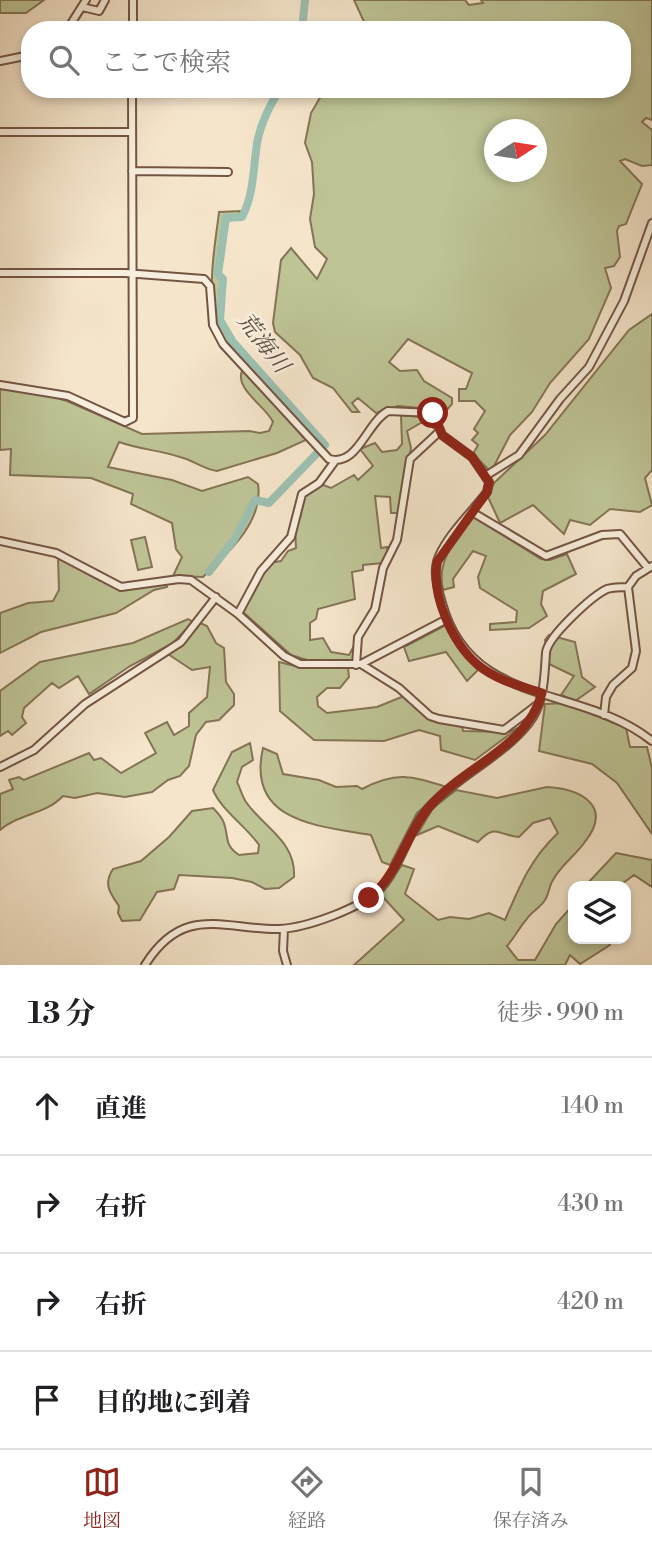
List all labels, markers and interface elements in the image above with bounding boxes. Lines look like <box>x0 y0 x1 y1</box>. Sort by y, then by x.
search box <box>21 21 631 98</box>
icon: search <box>45 41 83 79</box>
text: ここで検索 <box>101 47 231 79</box>
north arrow <box>484 119 547 182</box>
water label: 荒海川 <box>231 307 297 381</box>
route start <box>417 397 448 428</box>
map controls <box>568 881 631 944</box>
button: layers <box>568 881 631 944</box>
route end <box>353 882 384 913</box>
text: 13 分 <box>28 995 95 1033</box>
text: 徒歩 · 990 m <box>497 999 624 1027</box>
icon: ahead <box>28 1087 66 1125</box>
text: 140 m <box>561 1092 624 1120</box>
text: 直進 <box>95 1093 147 1125</box>
icon: right <box>28 1185 66 1223</box>
text: 430 m <box>557 1190 624 1218</box>
text: 右折 <box>95 1191 147 1223</box>
icon: right <box>28 1283 66 1321</box>
text: 420 m <box>557 1288 624 1316</box>
text: 右折 <box>95 1289 147 1321</box>
icon: arrive <box>28 1381 66 1419</box>
text: 目的地に到着 <box>95 1387 251 1419</box>
tab: 地図 <box>83 1463 121 1533</box>
tab: 経路 <box>288 1463 326 1533</box>
tab: 保存済み <box>493 1463 569 1533</box>

